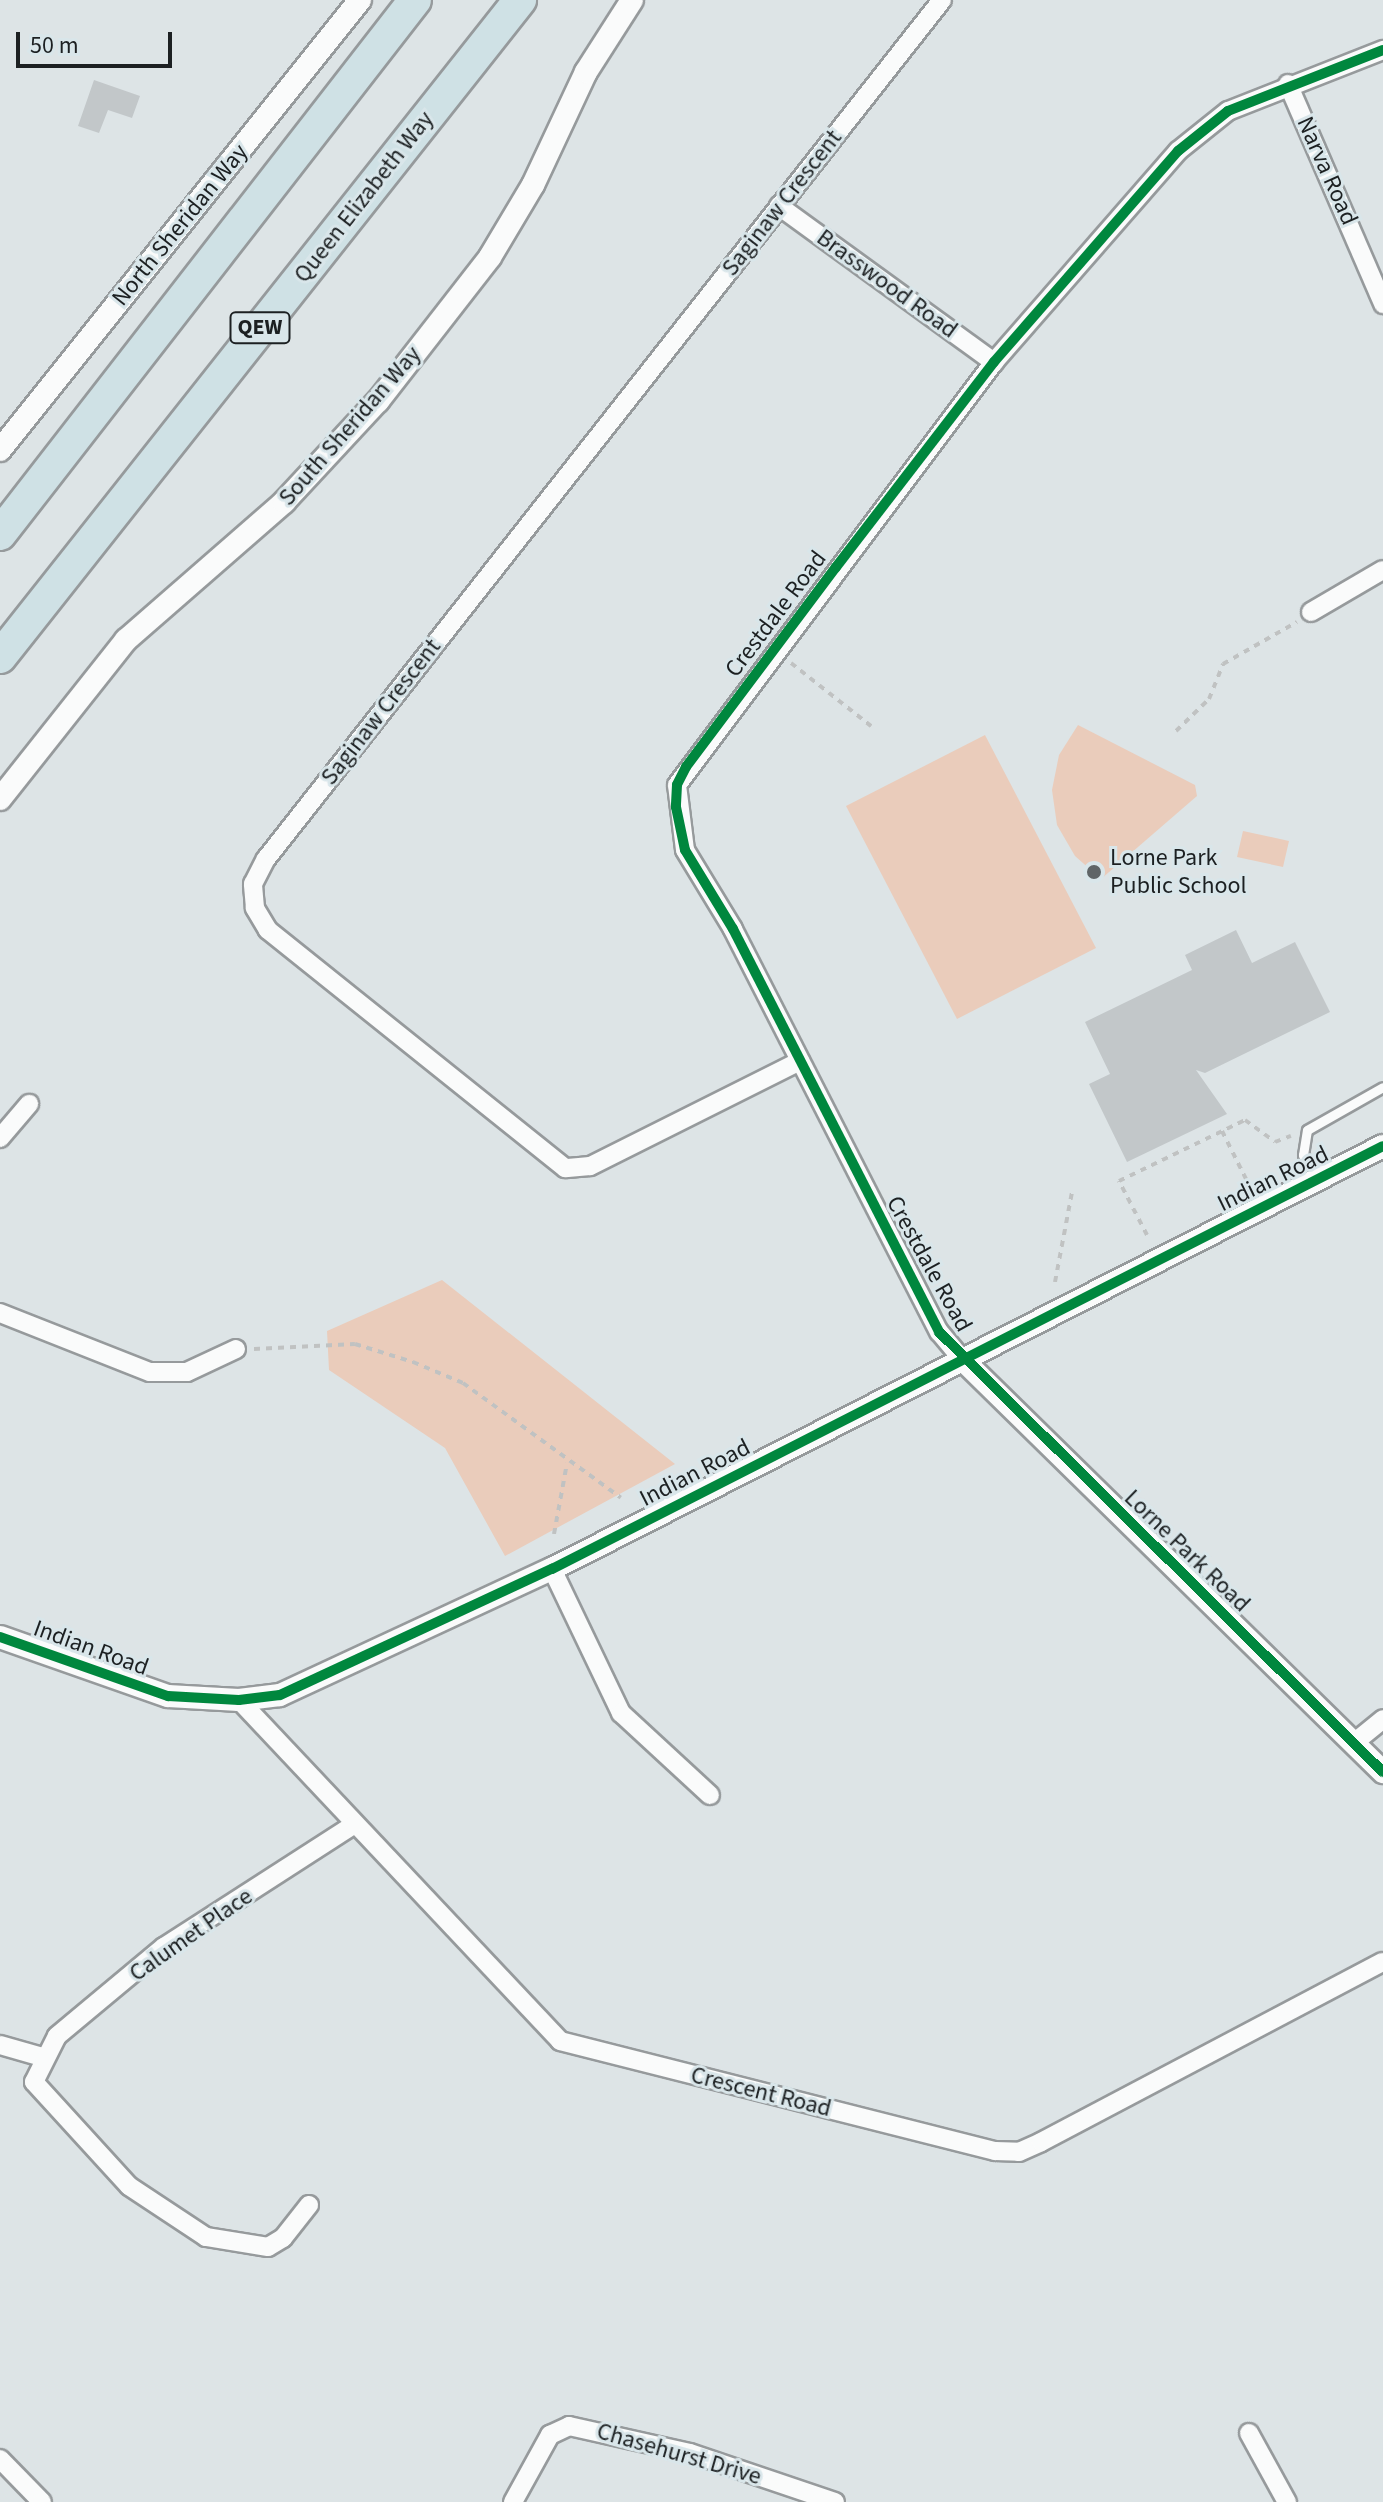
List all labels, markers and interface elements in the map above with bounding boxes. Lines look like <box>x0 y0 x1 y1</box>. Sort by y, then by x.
scale bar <box>20 16 176 66</box>
text: 50 m <box>30 28 79 63</box>
street label: Queen Elizabeth Way <box>288 105 440 289</box>
street label: Narva Road <box>1290 112 1364 230</box>
street label: Saginaw Crescent <box>716 124 848 282</box>
street label: North Sheridan Way <box>106 138 254 312</box>
street label: Brasswood Road <box>811 223 963 345</box>
road number: QEW <box>228 310 292 346</box>
street label: South Sheridan Way <box>273 340 427 512</box>
street label: Crestdale Road <box>719 545 833 683</box>
street label: Saginaw Crescent <box>315 633 447 791</box>
place label: Lorne Park Public School <box>1110 844 1247 900</box>
marker: Lorne Park Public School <box>1085 863 1103 881</box>
street label: Indian Road <box>1213 1140 1333 1218</box>
street label: Crestdale Road <box>880 1191 978 1337</box>
street label: Indian Road <box>635 1433 755 1513</box>
street label: Lorne Park Road <box>1118 1484 1256 1618</box>
street label: Indian Road <box>30 1614 152 1682</box>
street label: Calumet Place <box>124 1882 258 1988</box>
street label: Crescent Road <box>688 2061 834 2123</box>
street label: Chasehurst Drive <box>593 2417 765 2491</box>

